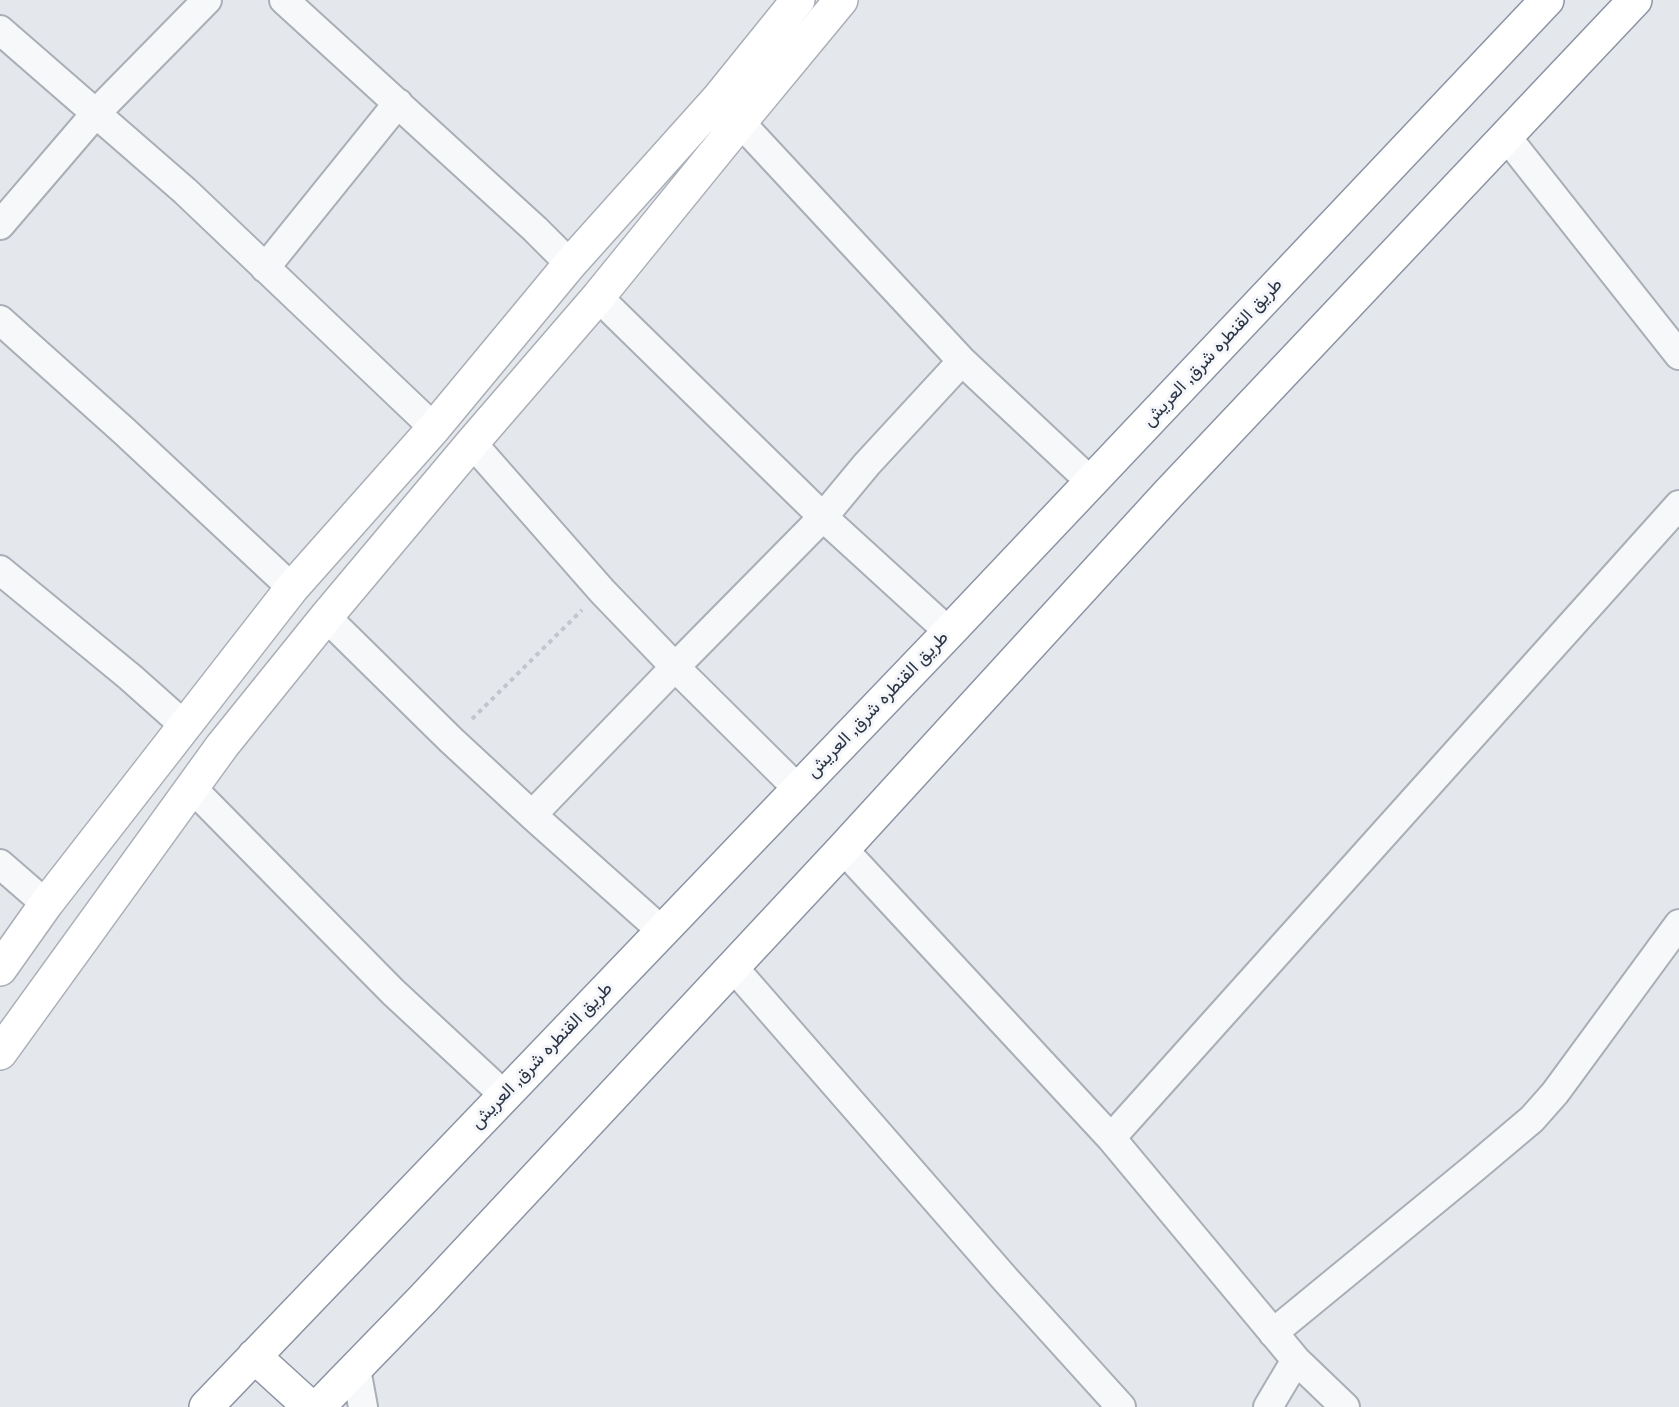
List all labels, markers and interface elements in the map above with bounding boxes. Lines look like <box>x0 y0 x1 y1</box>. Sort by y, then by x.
street label: طريق القنطره شرق, العريش <box>1139 274 1287 432</box>
street label: طريق القنطره شرق, العريش <box>803 627 953 783</box>
street label: طريق القنطره شرق, العريش <box>467 978 617 1134</box>

